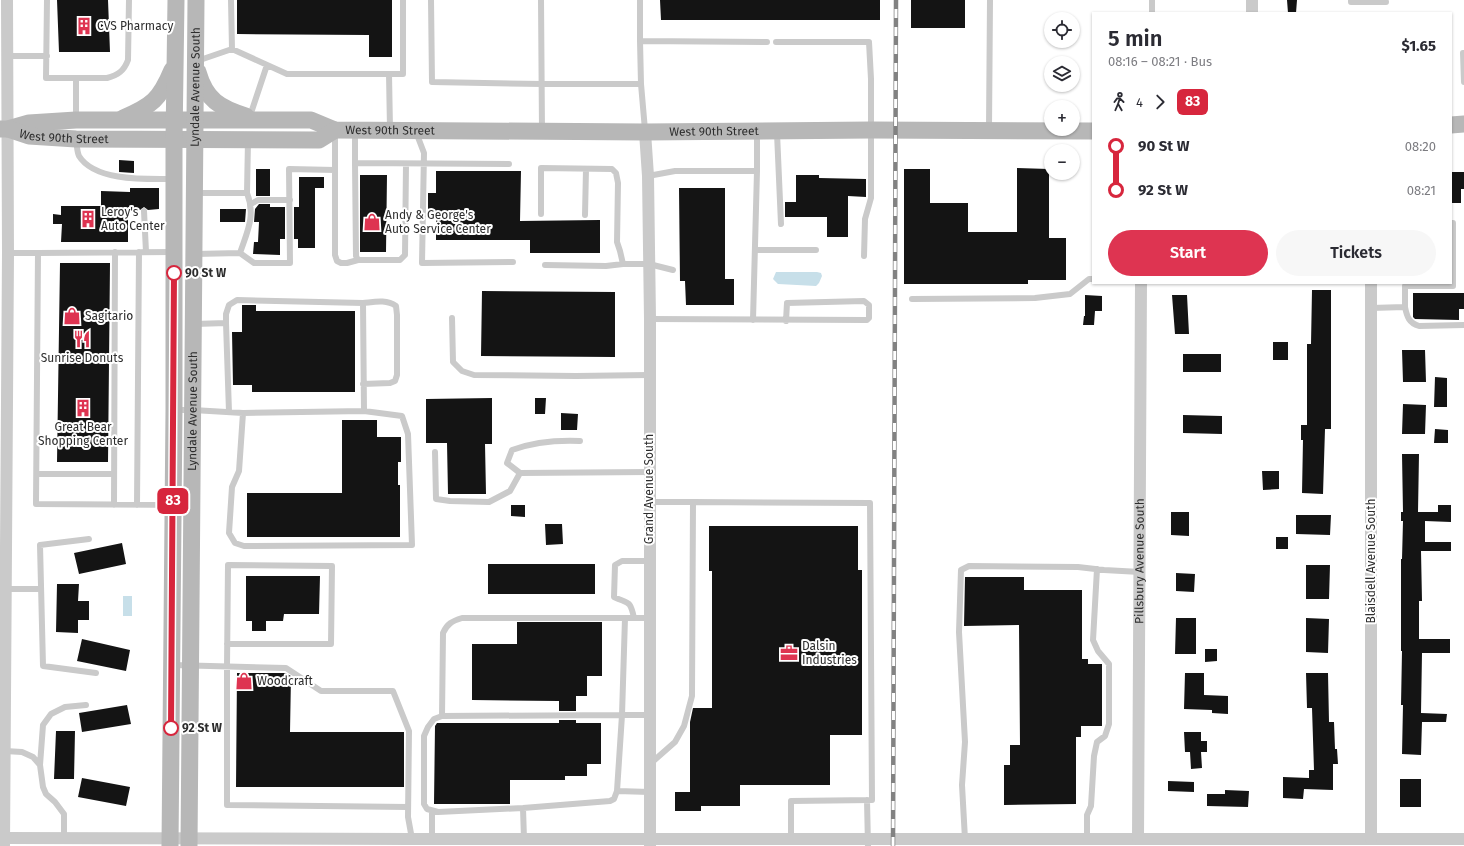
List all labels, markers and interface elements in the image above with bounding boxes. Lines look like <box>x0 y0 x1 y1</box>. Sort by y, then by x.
map controls <box>1044 12 1080 180</box>
button: locate <box>1044 12 1080 48</box>
building icon: CVS Pharmacy <box>74 16 94 36</box>
place label: CVS Pharmacy <box>97 19 173 33</box>
text: 5 min <box>1108 25 1163 52</box>
street label: Lyndale Avenue South <box>188 27 203 147</box>
text: $1.65 <box>1401 37 1436 55</box>
text: 08:16 – 08:21 · Bus <box>1108 54 1212 69</box>
button: layers <box>1044 56 1080 92</box>
icon: walk <box>1108 91 1130 113</box>
icon: forward <box>1149 91 1171 113</box>
text: 83 <box>1185 93 1200 110</box>
text: 4 <box>1136 95 1143 110</box>
button: + <box>1044 100 1080 136</box>
street label: West 90th Street <box>345 123 436 138</box>
street label: West 90th Street <box>669 124 760 139</box>
street label: West 90th Street <box>17 126 109 146</box>
text: 90 St W <box>1138 137 1189 155</box>
text: 08:20 <box>1405 139 1436 154</box>
button: − <box>1044 144 1080 180</box>
text: 92 St W <box>1138 181 1188 199</box>
text: 08:21 <box>1407 183 1436 198</box>
place label: Leroy's Auto Center <box>101 205 165 233</box>
place label: Andy & George's Auto Service Center <box>385 208 491 236</box>
building icon: Leroy's Auto Center <box>78 209 98 229</box>
shop icon: Andy & George's Auto Service Center <box>362 212 382 232</box>
button: Start <box>1108 230 1268 276</box>
button: Tickets <box>1276 230 1436 276</box>
marker: 90 St W <box>166 265 182 281</box>
place label: 90 St W <box>185 266 227 280</box>
shop icon: Sagitario <box>62 306 82 326</box>
place label: Sagitario <box>85 309 133 323</box>
restaurant icon: Sunrise Donuts <box>72 329 92 349</box>
place label: Sunrise Donuts <box>41 351 124 365</box>
street label: Lyndale Avenue South <box>185 351 200 471</box>
building icon: Great Bear Shopping Center <box>73 398 93 418</box>
place label: Great Bear Shopping Center <box>38 420 128 448</box>
street label: Grand Avenue South <box>642 434 656 544</box>
line badge: 83 <box>155 488 191 514</box>
text: 83 <box>165 492 181 509</box>
street label: Pillsbury Avenue South <box>1132 498 1147 624</box>
street label: Blaisdell Avenue South <box>1364 498 1378 624</box>
place label: Dalsin Industries <box>802 639 857 667</box>
office icon: Dalsin Industries <box>779 643 799 663</box>
shop icon: Woodcraft <box>234 671 254 691</box>
place label: Woodcraft <box>257 674 313 688</box>
marker: 92 St W <box>163 720 179 736</box>
place label: 92 St W <box>182 721 223 735</box>

